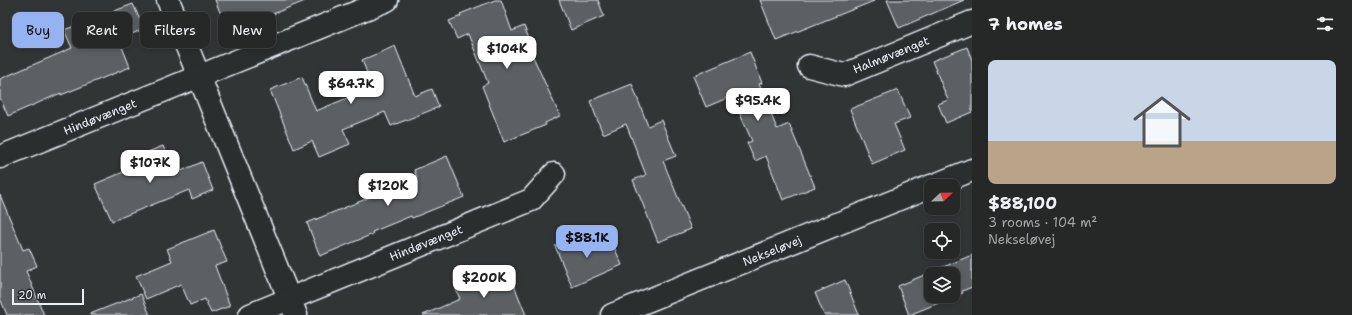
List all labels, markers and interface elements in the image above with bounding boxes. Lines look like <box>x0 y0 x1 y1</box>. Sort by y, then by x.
chip: Buy <box>12 12 64 48</box>
chip: Rent <box>72 12 132 48</box>
chip: Filters <box>140 12 210 48</box>
chip: New <box>218 12 276 48</box>
text: 7 homes <box>988 13 1063 35</box>
icon: filters <box>1314 13 1336 35</box>
street label: Halmøvænget <box>851 32 931 78</box>
pin: $104K <box>479 36 535 70</box>
text: $104K <box>486 40 528 57</box>
pin: $64.7K <box>318 71 384 105</box>
text: $64.7K <box>328 75 374 92</box>
icon: home <box>1126 86 1198 158</box>
pin: $95.4K <box>725 88 791 122</box>
text: $95.4K <box>735 92 781 109</box>
street label: Hindøvænget <box>61 95 139 139</box>
pin: $107K <box>122 150 178 184</box>
text: $107K <box>130 154 170 171</box>
pin: $120K <box>360 173 416 207</box>
text: $120K <box>368 177 408 194</box>
north arrow <box>924 179 960 215</box>
map controls <box>924 179 960 303</box>
text: $88,100 <box>988 192 1057 214</box>
text: 3 rooms · 104 m² <box>988 214 1097 231</box>
street label: Hindøvænget <box>387 221 465 265</box>
button: locate <box>924 223 960 259</box>
pin: $88.1K <box>554 225 620 259</box>
text: $88.1K <box>565 229 609 246</box>
text: Nekseløvej <box>988 231 1055 248</box>
street label: Nekseløvej <box>740 232 804 270</box>
pin: $200K <box>456 265 512 299</box>
button: layers <box>924 267 960 303</box>
text: $200K <box>462 269 506 286</box>
scale bar <box>12 287 84 306</box>
text: 20 m <box>18 288 46 303</box>

